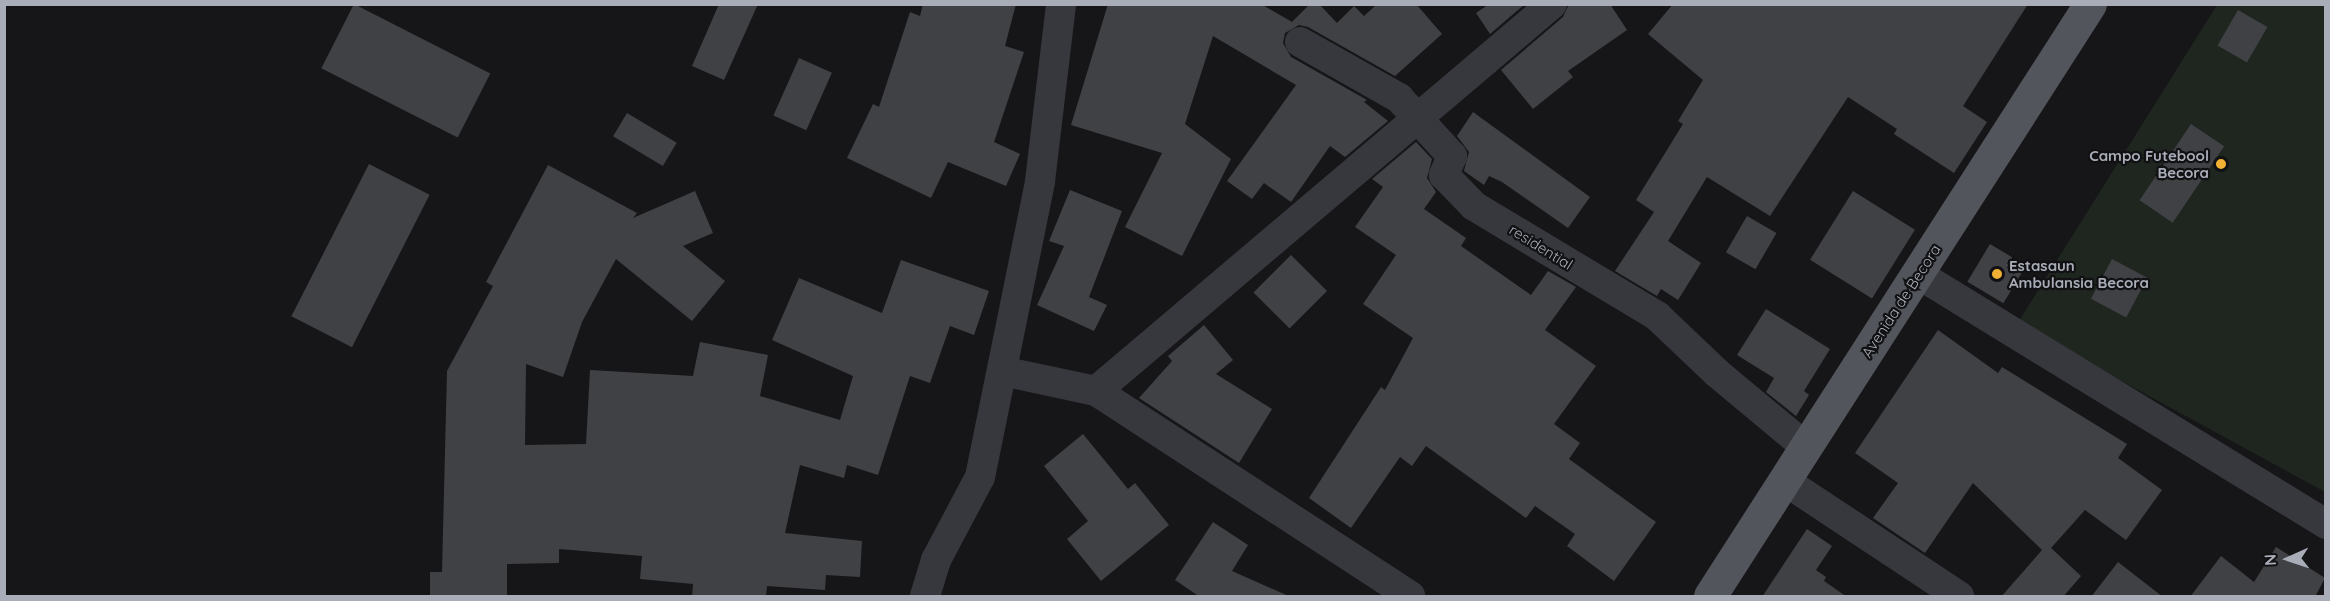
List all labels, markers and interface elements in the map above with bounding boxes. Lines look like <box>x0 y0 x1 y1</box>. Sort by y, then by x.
place label: Campo Futebool Becora <box>2089 146 2209 181</box>
marker: Campo Futebool Becora <box>2214 157 2228 171</box>
street label: residential <box>1506 220 1576 274</box>
street label: Avenida de Becora <box>1858 241 1944 361</box>
place label: Estasaun Ambulansia Becora <box>2009 256 2149 291</box>
marker: Estasaun Ambulansia Becora <box>1990 267 2004 281</box>
north arrow <box>2258 529 2318 589</box>
text: N <box>2260 554 2280 566</box>

